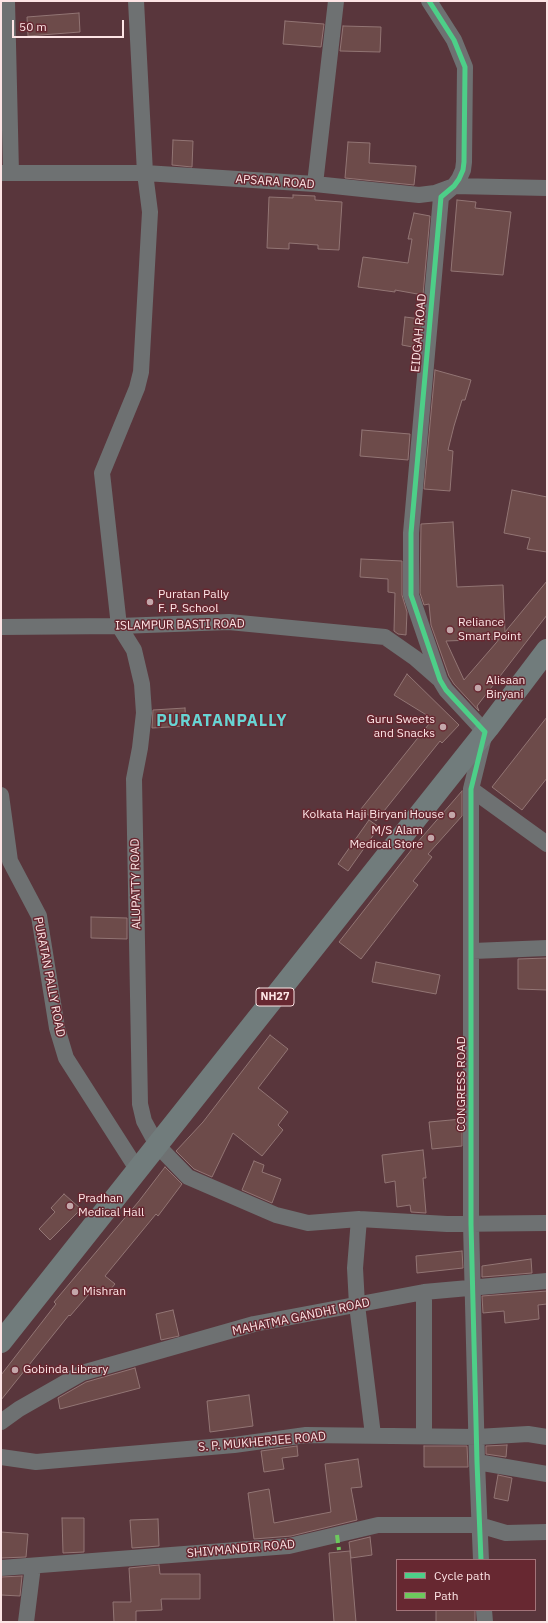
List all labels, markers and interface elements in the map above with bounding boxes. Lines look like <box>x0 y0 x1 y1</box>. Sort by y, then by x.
scale bar <box>14 12 126 38</box>
text: 50 m <box>19 19 47 34</box>
street label: APSARA ROAD <box>235 172 315 192</box>
street label: EIDGAH ROAD <box>408 293 430 373</box>
place label: Puratan Pally F. P. School <box>158 588 229 616</box>
marker: Puratan Pally F. P. School <box>145 597 155 607</box>
place label: Reliance Smart Point <box>458 616 521 644</box>
street label: ISLAMPUR BASTI ROAD <box>115 617 245 633</box>
marker: Reliance Smart Point <box>445 625 455 635</box>
place label: Alisaan Biryani <box>486 674 525 702</box>
marker: Alisaan Biryani <box>473 683 483 693</box>
district label: PURATANPALLY <box>156 711 288 731</box>
place label: Guru Sweets and Snacks <box>366 713 435 741</box>
marker: Guru Sweets and Snacks <box>438 722 448 732</box>
place label: Kolkata Haji Biryani House <box>302 808 444 822</box>
marker: Kolkata Haji Biryani House <box>447 810 457 820</box>
place label: M/S Alam Medical Store <box>349 824 423 852</box>
marker: M/S Alam Medical Store <box>426 833 436 843</box>
street label: ALUPATTY ROAD <box>128 838 144 930</box>
street label: PURATAN PALLY ROAD <box>30 916 68 1038</box>
road number: NH27 <box>256 988 294 1006</box>
street label: CONGRESS ROAD <box>455 1036 469 1132</box>
place label: Pradhan Medical Hall <box>78 1192 144 1220</box>
marker: Pradhan Medical Hall <box>65 1201 75 1211</box>
place label: Mishran <box>83 1285 126 1299</box>
marker: Mishran <box>70 1287 80 1297</box>
street label: MAHATMA GANDHI ROAD <box>231 1295 371 1339</box>
place label: Gobinda Library <box>23 1363 108 1377</box>
marker: Gobinda Library <box>10 1365 20 1375</box>
street label: S. P. MUKHERJEE ROAD <box>198 1429 326 1455</box>
street label: SHIVMANDIR ROAD <box>186 1537 296 1561</box>
legend <box>396 1559 536 1611</box>
text: Cycle path <box>434 1568 491 1583</box>
text: Path <box>434 1588 459 1603</box>

